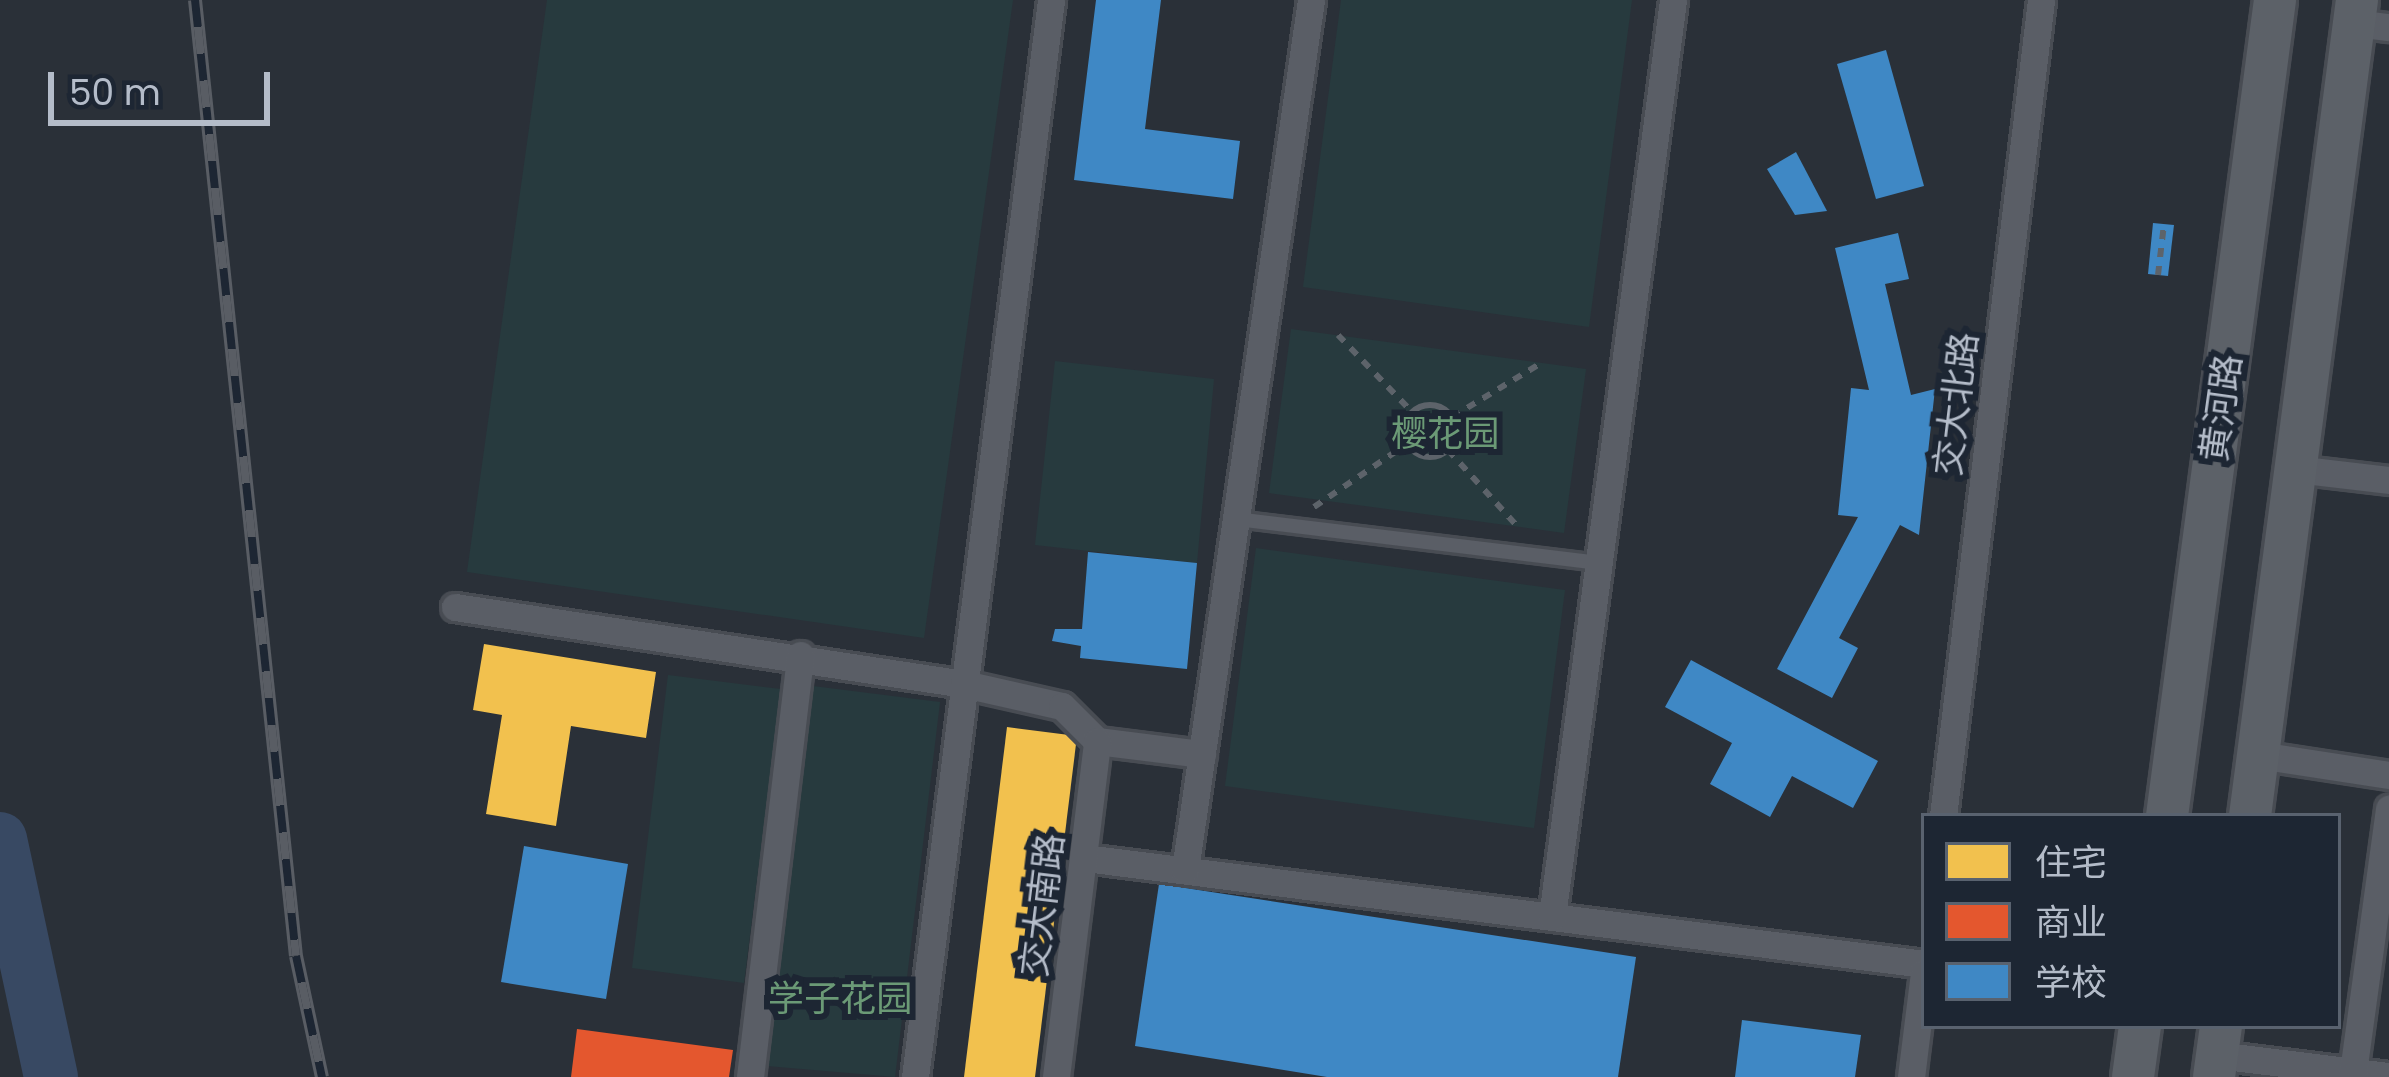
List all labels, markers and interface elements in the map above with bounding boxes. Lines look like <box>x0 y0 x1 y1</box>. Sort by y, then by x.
scale bar <box>54 48 276 122</box>
text: 50 m <box>69 67 161 118</box>
street label: 交大北路 <box>1926 330 1986 478</box>
street label: 黄河路 <box>2192 352 2250 464</box>
park label: 樱花园 <box>1391 412 1499 456</box>
legend <box>1921 813 2341 1029</box>
street label: 交大南路 <box>1012 831 1072 979</box>
text: 住宅 <box>2035 837 2107 888</box>
text: 商业 <box>2035 897 2107 948</box>
text: 学校 <box>2035 957 2107 1008</box>
park label: 学子花园 <box>768 977 912 1021</box>

